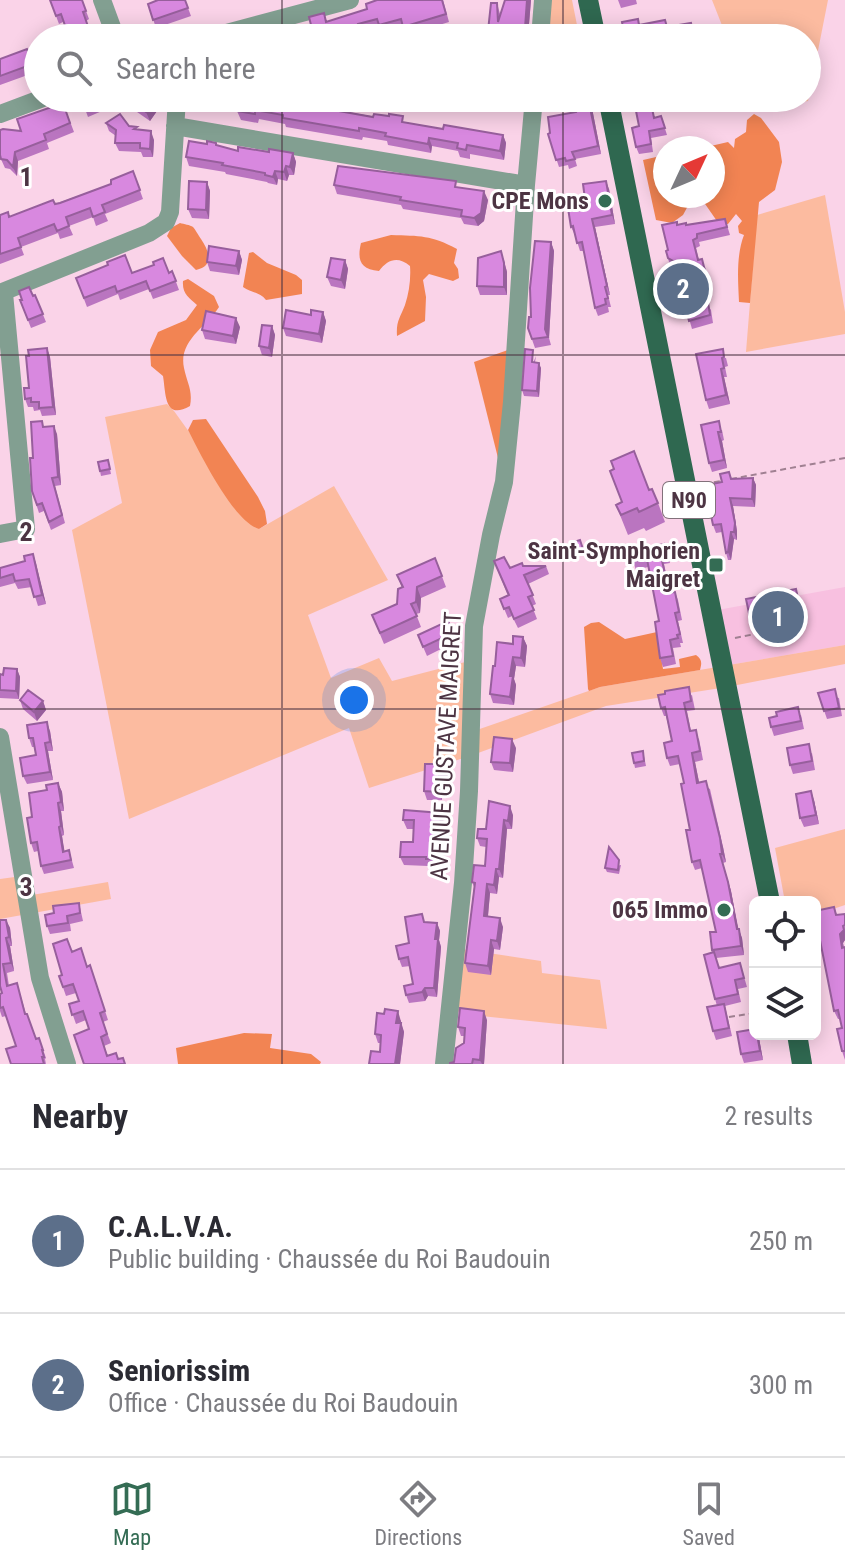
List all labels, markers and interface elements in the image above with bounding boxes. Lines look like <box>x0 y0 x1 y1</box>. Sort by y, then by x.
search box <box>24 24 821 112</box>
icon: search <box>52 46 96 90</box>
text: Search here <box>116 51 256 86</box>
north arrow <box>653 136 725 208</box>
text: 1 <box>19 162 33 192</box>
place label: CPE Mons <box>492 187 589 215</box>
marker: CPE Mons <box>596 192 614 210</box>
pin: 2 <box>657 259 709 319</box>
road number: N90 <box>663 482 715 518</box>
text: 2 <box>19 517 33 547</box>
place label: Saint-Symphorien Maigret <box>528 537 700 593</box>
marker: Saint-Symphorien Maigret <box>707 556 725 574</box>
pin: 1 <box>752 587 804 647</box>
street label: AVENUE GUSTAVE MAIGRET <box>425 611 467 881</box>
your location <box>334 680 374 720</box>
text: 3 <box>19 872 33 902</box>
place label: 065 Immo <box>612 896 708 924</box>
map controls <box>749 896 821 1040</box>
button: locate <box>749 896 821 968</box>
marker: 065 Immo <box>715 901 733 919</box>
button: layers <box>749 968 821 1040</box>
text: Nearby <box>32 1096 128 1136</box>
text: 2 results <box>724 1101 813 1131</box>
text: C.A.L.V.A. <box>108 1209 233 1244</box>
text: 1 <box>51 1226 65 1256</box>
text: 250 m <box>749 1226 813 1256</box>
text: Public building · Chaussée du Roi Baudouin <box>108 1244 550 1274</box>
text: Seniorissim <box>108 1353 250 1388</box>
text: 2 <box>51 1370 65 1400</box>
text: 300 m <box>749 1370 813 1400</box>
text: Office · Chaussée du Roi Baudouin <box>108 1388 458 1418</box>
tab: Map <box>110 1477 154 1550</box>
tab: Directions <box>374 1477 462 1550</box>
tab: Saved <box>683 1477 735 1550</box>

